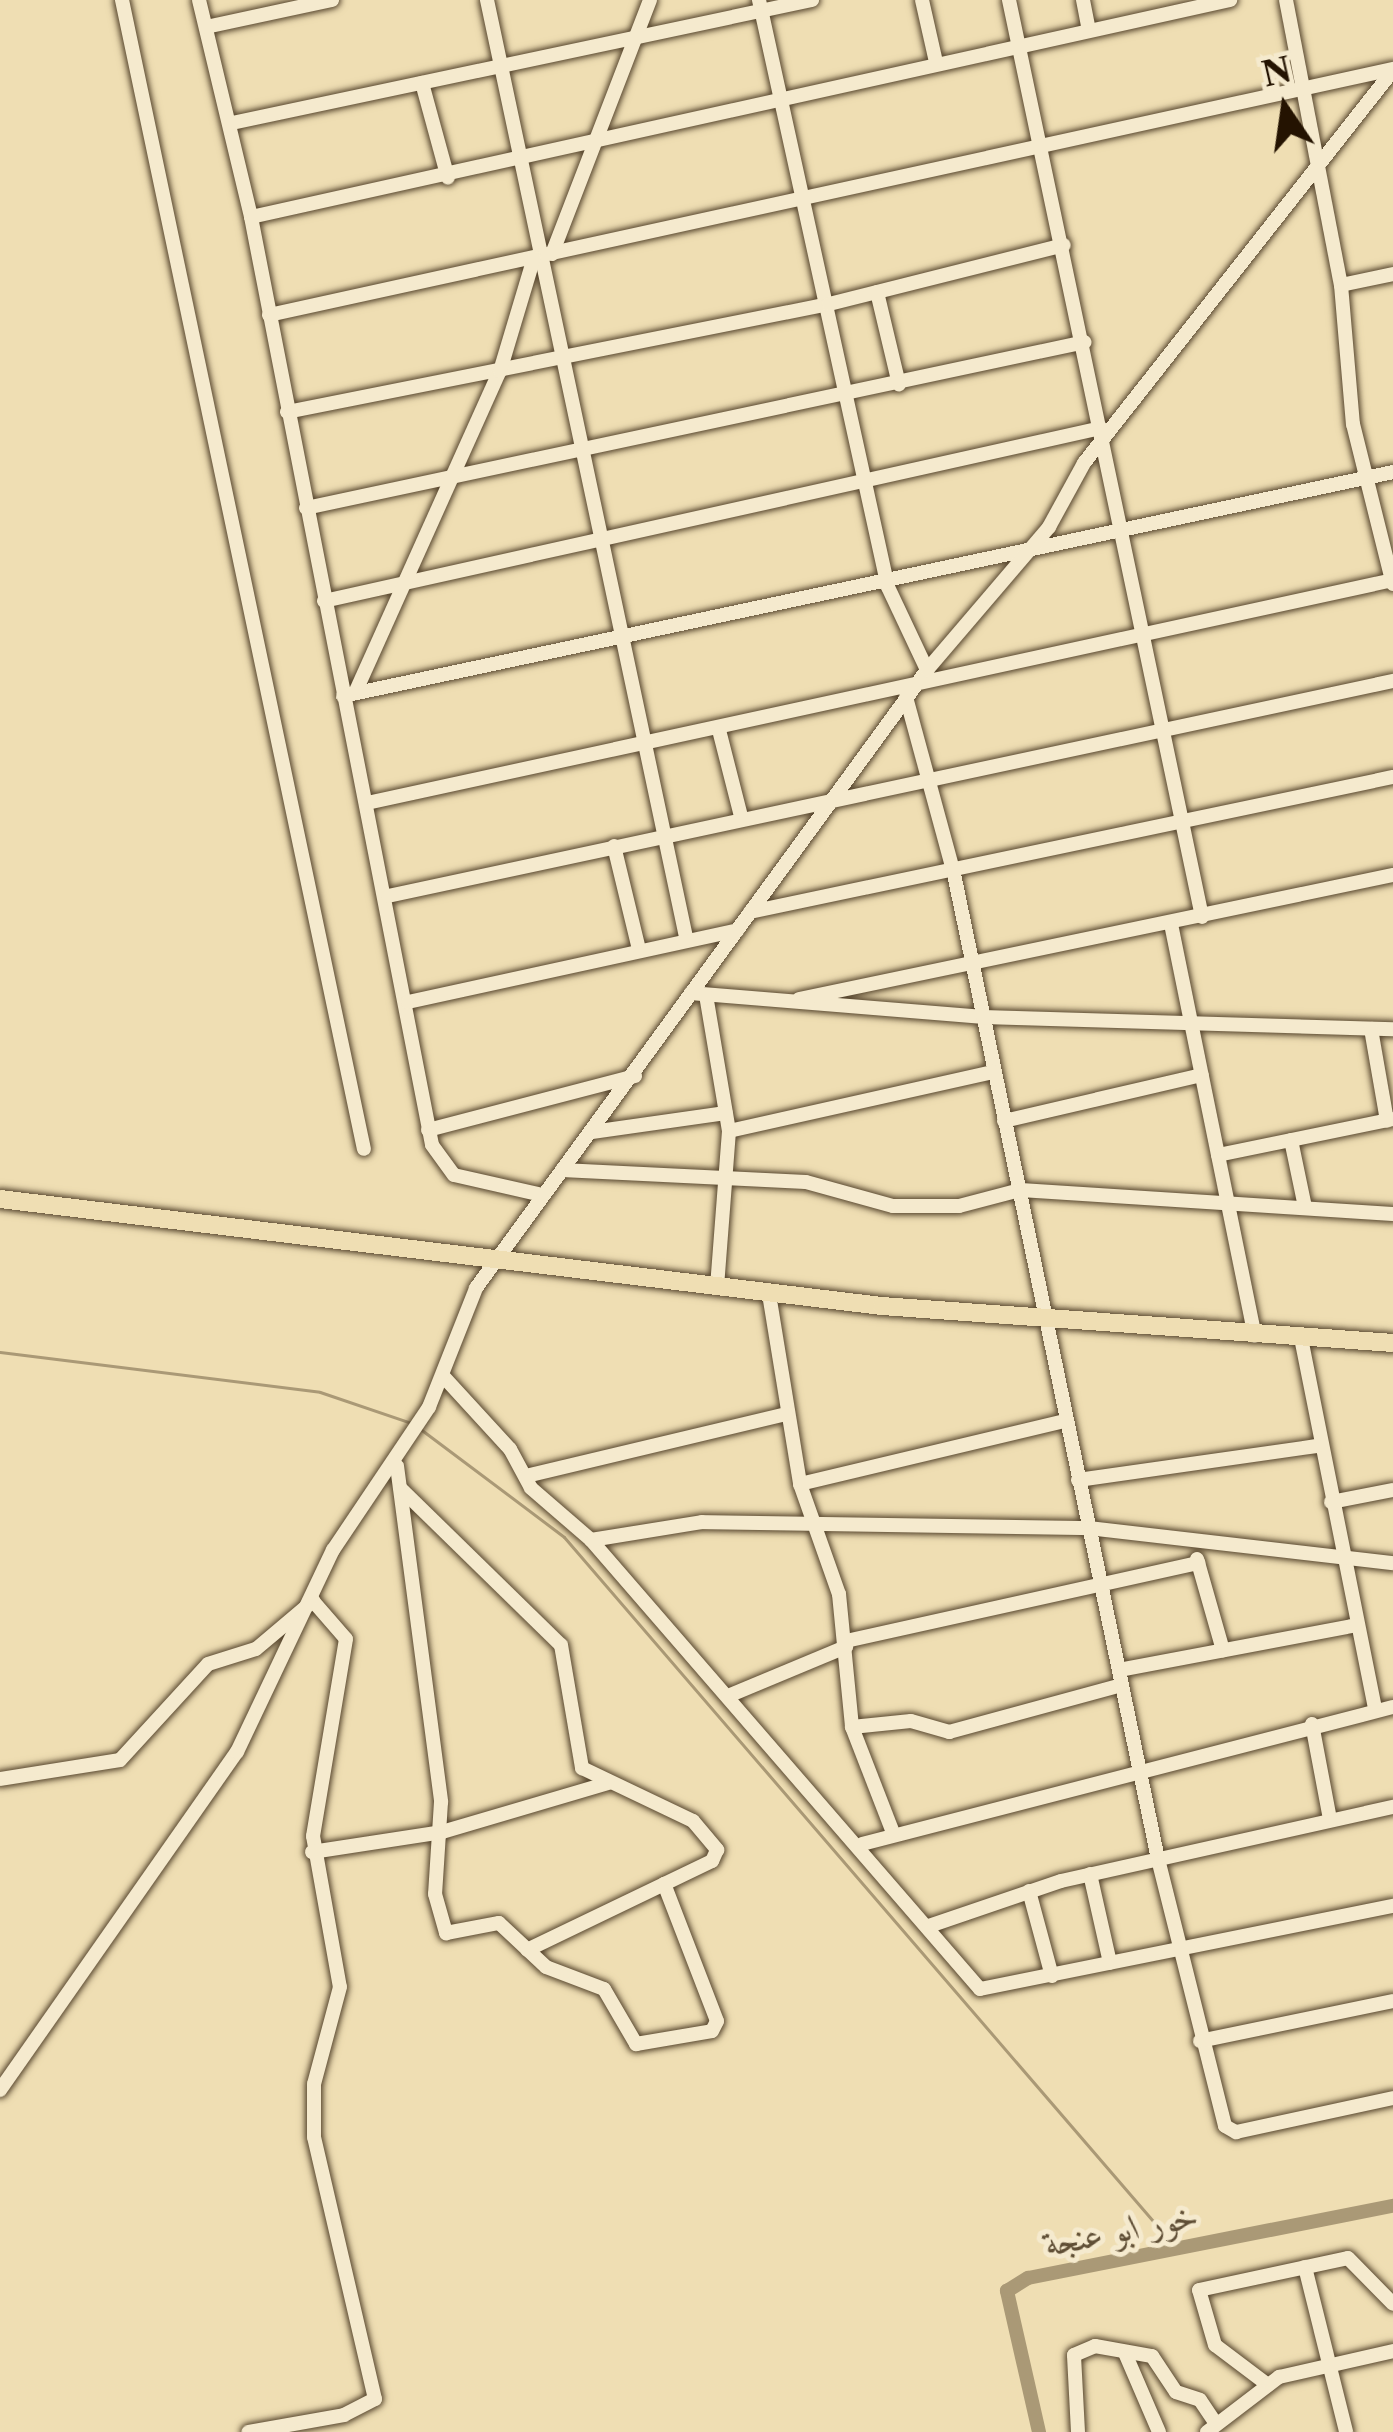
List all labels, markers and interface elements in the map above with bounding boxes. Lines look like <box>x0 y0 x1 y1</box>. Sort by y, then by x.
north arrow <box>1225 48 1345 168</box>
text: N <box>1258 49 1295 96</box>
water label: خور ابو عنجة <box>1041 2193 1203 2265</box>

